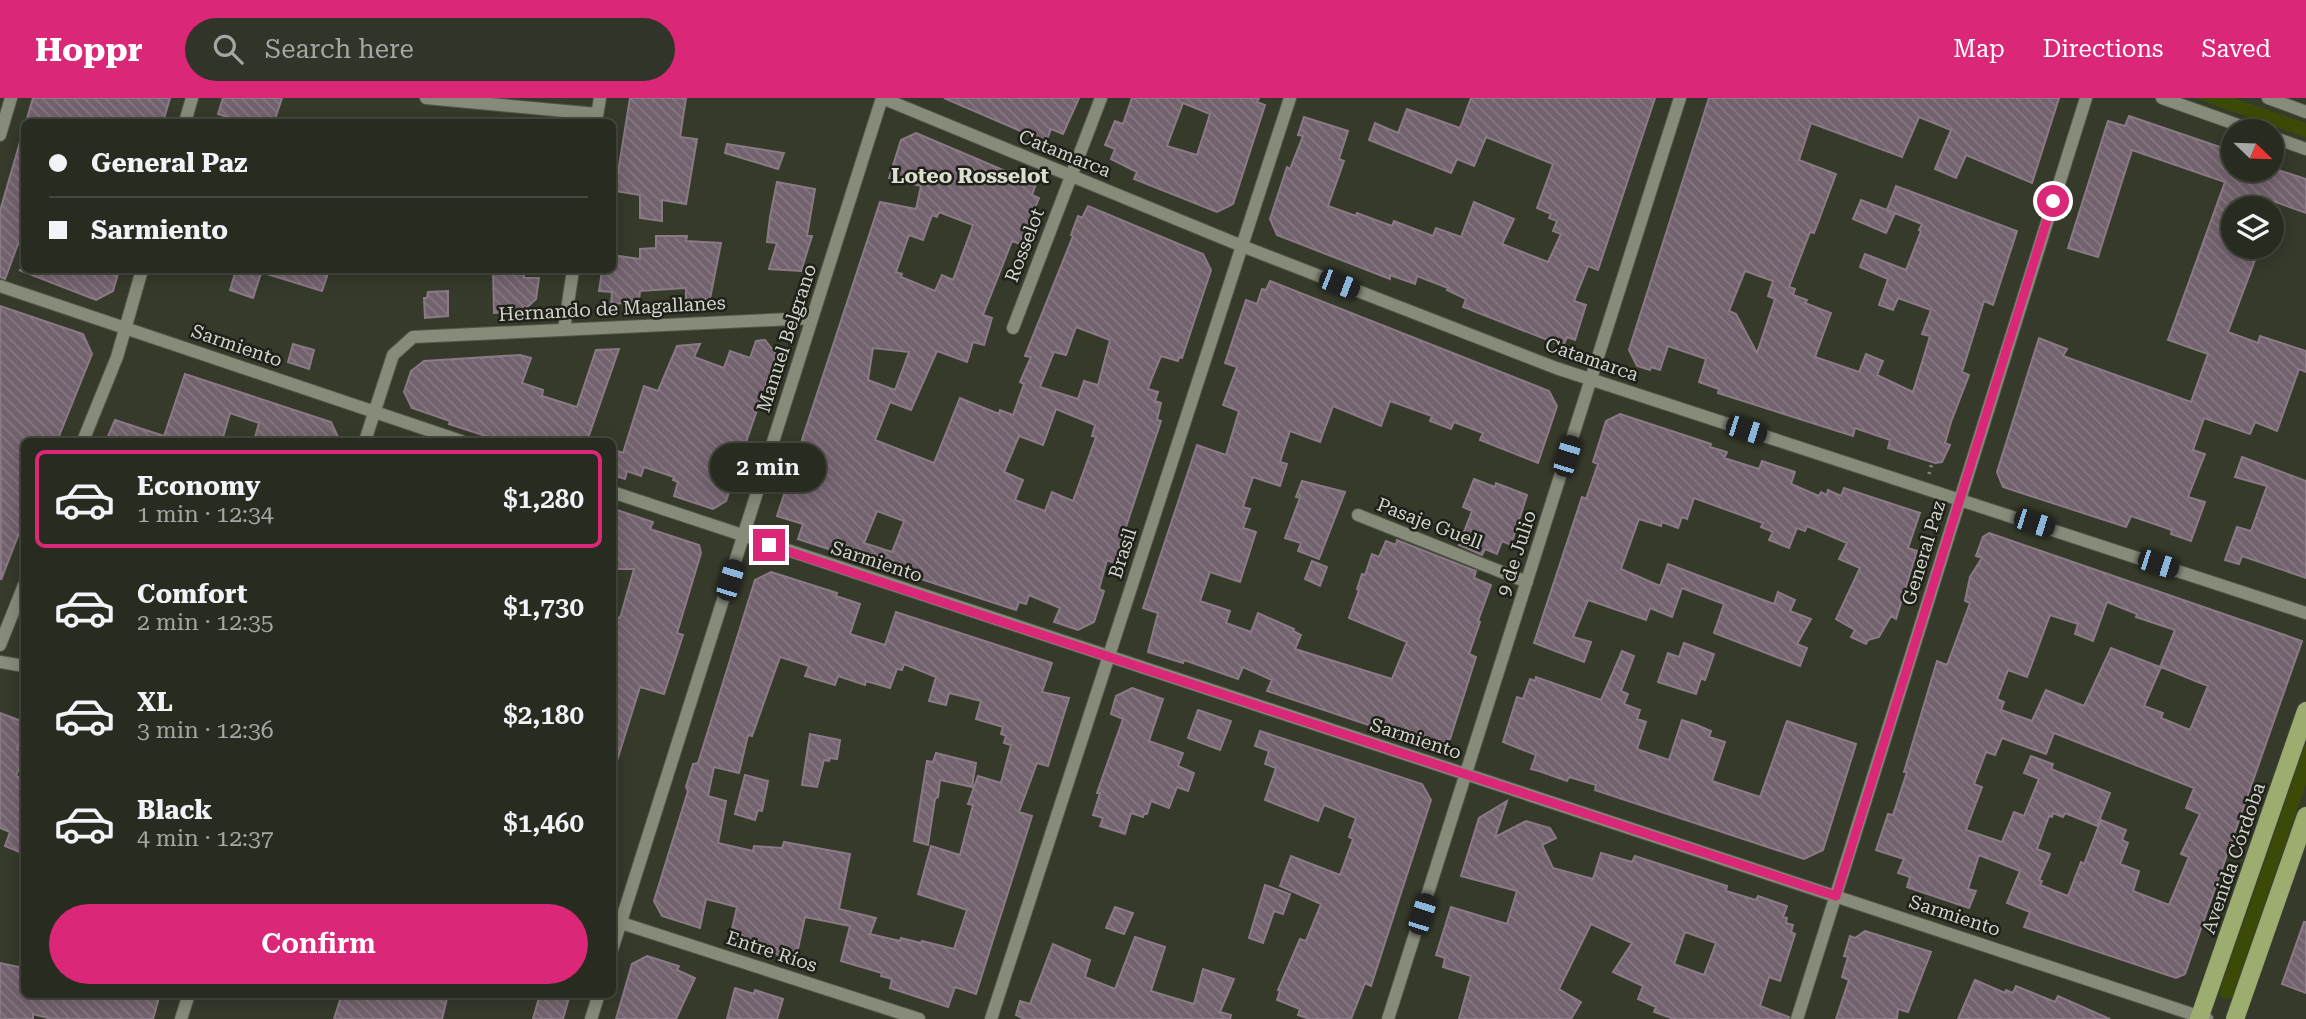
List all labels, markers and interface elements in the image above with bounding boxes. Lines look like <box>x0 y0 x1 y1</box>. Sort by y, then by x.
search box <box>185 18 675 81</box>
text: Hoppr <box>35 30 143 69</box>
icon: search <box>209 30 247 68</box>
text: Search here <box>265 34 414 64</box>
text: Map <box>1953 35 2005 63</box>
text: Directions <box>2043 35 2163 63</box>
text: Saved <box>2201 35 2271 63</box>
north arrow <box>2221 119 2284 182</box>
map controls <box>2221 119 2284 259</box>
street label: Catamarca <box>1015 125 1115 183</box>
text: General Paz <box>91 148 248 178</box>
district label: Loteo Rosselot <box>891 164 1050 188</box>
route start <box>2037 185 2069 217</box>
button: layers <box>2221 196 2284 259</box>
street label: Rosselot <box>1000 205 1049 285</box>
text: Sarmiento <box>91 215 228 245</box>
street label: Manuel Belgrano <box>752 261 821 415</box>
car <box>1316 267 1363 301</box>
street label: Hernando de Magallanes <box>498 291 726 326</box>
street label: Sarmiento <box>188 319 285 372</box>
street label: Catamarca <box>1542 333 1642 386</box>
car <box>1723 414 1770 446</box>
car <box>1551 433 1584 479</box>
callout: 2 min <box>711 444 827 492</box>
text: 2 min <box>736 454 800 481</box>
icon: car <box>53 468 116 531</box>
text: Economy <box>137 471 260 501</box>
text: $1,280 <box>503 484 584 514</box>
street label: Pasaje Guell <box>1374 493 1486 554</box>
street label: General Paz <box>1897 498 1950 608</box>
text: 1 min · 12:34 <box>137 501 274 528</box>
street label: 9 de Julio <box>1492 507 1541 599</box>
car <box>2011 507 2058 539</box>
street label: Brasil <box>1104 525 1141 581</box>
route end <box>753 529 785 561</box>
street label: Sarmiento <box>828 536 925 587</box>
car <box>2135 548 2182 580</box>
car <box>714 557 747 603</box>
icon: car <box>53 576 116 639</box>
text: Comfort <box>137 579 247 609</box>
text: $1,730 <box>503 592 584 622</box>
text: 2 min · 12:35 <box>137 609 274 636</box>
icon: car <box>53 684 116 747</box>
text: XL <box>137 687 173 717</box>
text: $2,180 <box>503 700 584 730</box>
street label: Sarmiento <box>1367 713 1464 764</box>
text: 3 min · 12:36 <box>137 717 274 744</box>
street label: Avenida Córdoba <box>2197 779 2270 937</box>
icon: car <box>53 792 116 855</box>
text: Black <box>137 795 212 825</box>
text: $1,460 <box>503 808 584 838</box>
text: 4 min · 12:37 <box>137 825 274 852</box>
street label: Sarmiento <box>1906 890 2003 941</box>
car <box>1406 891 1439 937</box>
button: Confirm <box>49 904 588 984</box>
street label: Entre Ríos <box>723 926 820 977</box>

